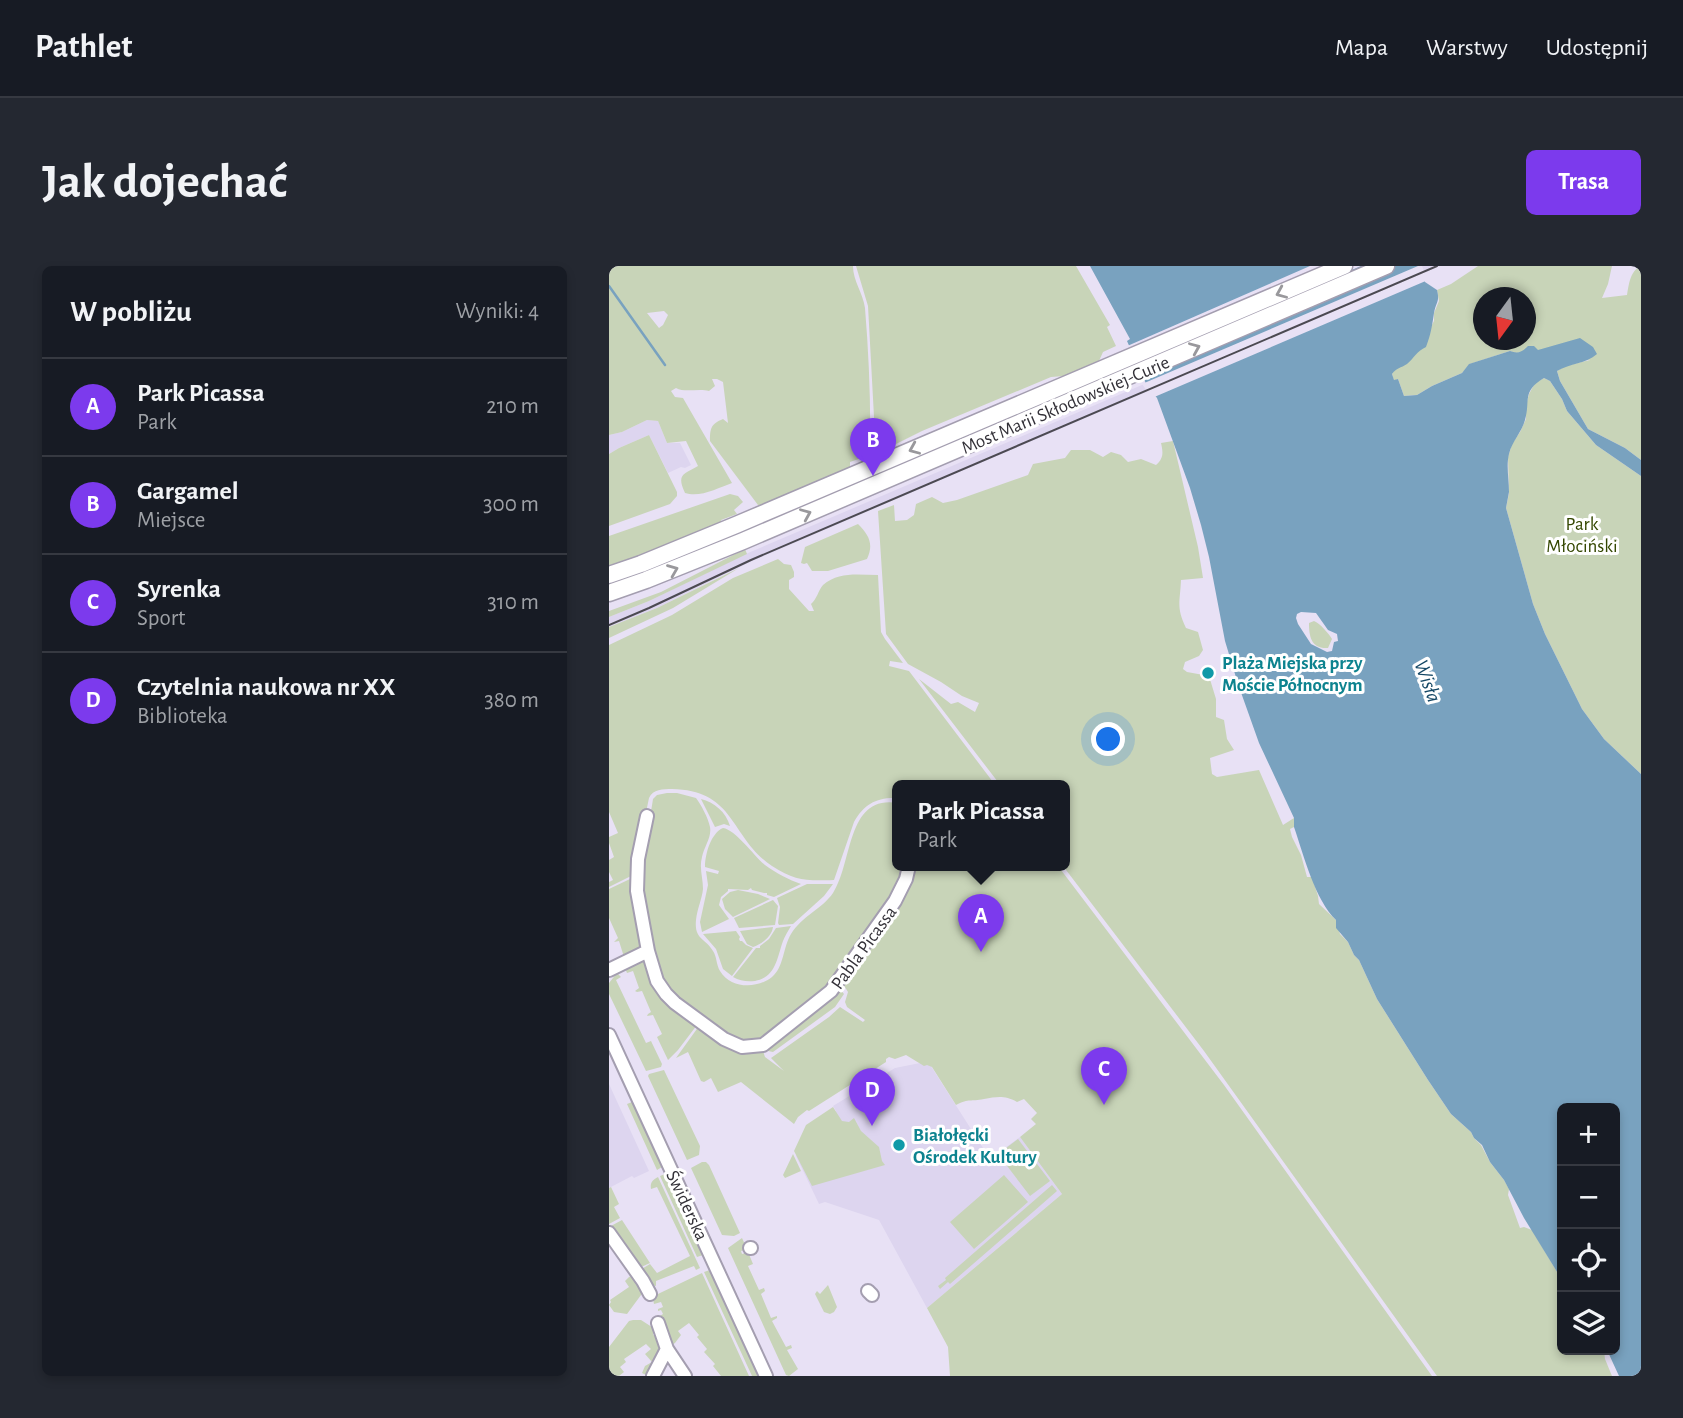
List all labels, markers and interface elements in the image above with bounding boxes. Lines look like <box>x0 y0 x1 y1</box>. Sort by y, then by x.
text: Pathlet <box>35 31 133 64</box>
text: Mapa <box>1335 36 1388 60</box>
text: Warstwy <box>1426 36 1508 60</box>
text: Udostępnij <box>1546 36 1648 60</box>
button: Trasa <box>1526 150 1641 215</box>
text: Jak dojechać <box>42 158 287 207</box>
one-way arrow <box>1276 285 1288 299</box>
north arrow <box>1473 287 1536 350</box>
text: W pobliżu <box>70 297 192 327</box>
text: Wyniki: 4 <box>456 300 539 323</box>
one-way arrow <box>1189 342 1201 356</box>
street label: Most Marii Skłodowskiej-Curie <box>959 353 1172 458</box>
text: Park Picassa <box>137 380 265 406</box>
text: A <box>86 395 100 418</box>
text: 210 m <box>486 395 539 418</box>
text: Park <box>137 411 177 434</box>
pin: B <box>850 418 896 476</box>
one-way arrow <box>909 441 921 455</box>
text: Gargamel <box>137 478 239 504</box>
text: B <box>86 493 100 516</box>
text: 300 m <box>483 493 539 516</box>
text: Miejsce <box>137 509 205 532</box>
one-way arrow <box>799 509 811 523</box>
park label: Park Młociński <box>1546 515 1618 556</box>
one-way arrow <box>666 564 678 578</box>
text: Syrenka <box>137 576 221 602</box>
text: C <box>87 591 99 614</box>
text: 310 m <box>487 591 539 614</box>
text: Sport <box>137 607 185 630</box>
place label: Plaża Miejska przy Moście Północnym <box>1222 654 1363 695</box>
water label: Wisła <box>1410 657 1445 705</box>
marker: Plaża Miejska przy Moście Północnym <box>1200 665 1216 681</box>
text: Czytelnia naukowa nr XX <box>137 674 395 700</box>
text: D <box>85 689 101 712</box>
text: 380 m <box>484 689 539 712</box>
text: Biblioteka <box>137 705 228 728</box>
your location <box>1091 722 1125 756</box>
popup <box>892 780 1070 871</box>
text: Park Picassa <box>917 798 1045 824</box>
text: Park <box>917 829 957 852</box>
pin: A <box>958 894 1004 952</box>
street label: Pabla Picassa <box>828 903 901 993</box>
pin: C <box>1081 1047 1127 1105</box>
pin: D <box>849 1068 895 1126</box>
map controls <box>1557 1103 1620 1355</box>
button: + <box>1557 1103 1620 1166</box>
place label: Białołęcki Ośrodek Kultury <box>913 1126 1037 1167</box>
marker: Białołęcki Ośrodek Kultury <box>891 1137 907 1153</box>
button: − <box>1557 1166 1620 1229</box>
street label: Świderska <box>662 1167 713 1244</box>
button: locate <box>1557 1229 1620 1292</box>
button: layers <box>1557 1292 1620 1355</box>

